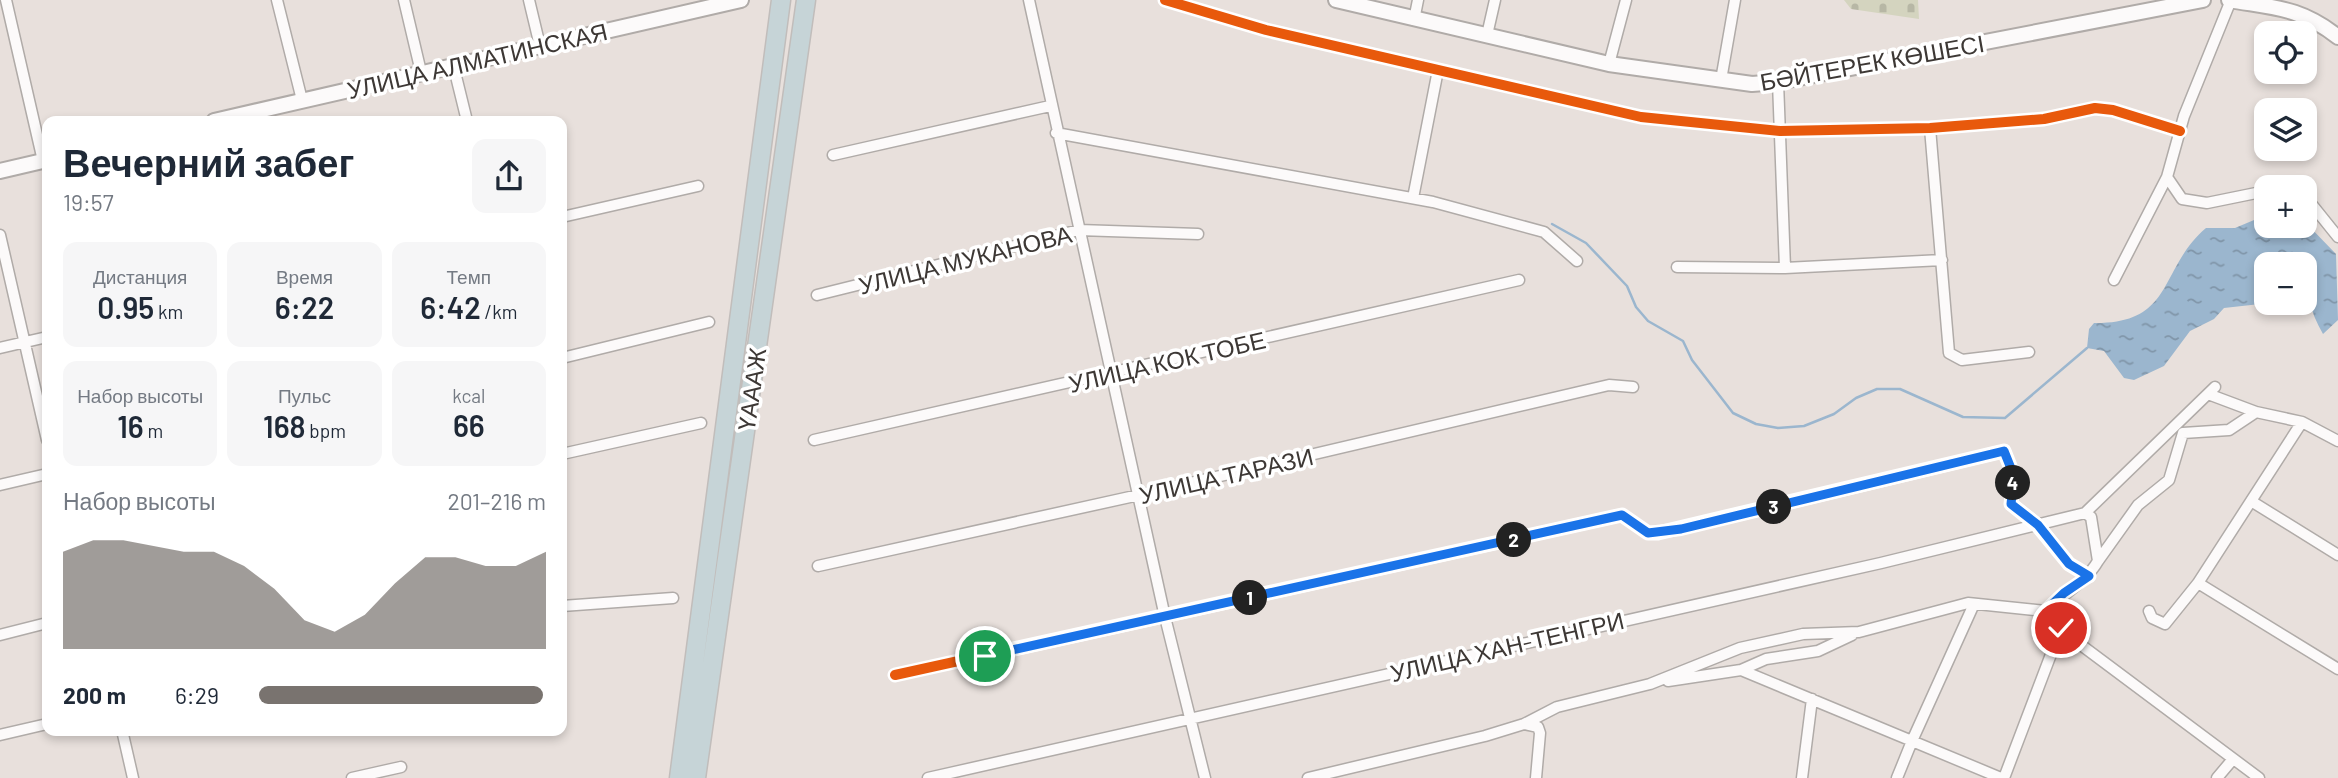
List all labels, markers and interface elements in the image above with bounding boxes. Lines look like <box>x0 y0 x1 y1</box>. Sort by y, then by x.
street label: УЛИЦА АЛМАТИНСКАЯ <box>344 16 610 104</box>
map controls <box>2254 21 2317 315</box>
button: locate <box>2254 21 2317 84</box>
street label: БӘЙТЕРЕК КӨШЕСІ <box>1758 28 1986 96</box>
button: layers <box>2254 98 2317 161</box>
text: Вечерний забег <box>63 139 354 185</box>
button: share <box>472 139 546 213</box>
button: + <box>2254 175 2317 238</box>
text: 19:57 <box>63 188 114 216</box>
street label: УЛИЦА МУКАНОВА <box>856 219 1074 299</box>
button: − <box>2254 252 2317 315</box>
text: Дистанция <box>93 265 187 288</box>
text: Время <box>276 265 333 288</box>
text: Темп <box>447 265 491 288</box>
text: 0.95 <box>97 289 154 325</box>
text: 6:22 <box>275 289 334 325</box>
text: 6:42 <box>420 289 481 325</box>
text: km <box>154 300 183 323</box>
text: /km <box>481 300 517 323</box>
street label: УЛИЦА КОК ТОБЕ <box>1066 324 1268 398</box>
street label: ҮАААЖ <box>731 346 771 432</box>
text: Набор высоты <box>77 384 203 407</box>
text: Пульс <box>278 384 331 407</box>
text: kcal <box>452 384 485 407</box>
text: 66 <box>453 407 485 443</box>
text: 16 <box>117 408 144 444</box>
text: 168 <box>263 408 306 444</box>
text: m <box>144 419 163 442</box>
text: bpm <box>306 419 346 442</box>
street label: УЛИЦА ТАРАЗИ <box>1136 441 1316 509</box>
pin: 4 <box>1996 466 2030 500</box>
text: 4 <box>2007 471 2018 494</box>
text: Набор высоты <box>63 487 216 515</box>
text: 201–216 m <box>447 487 546 515</box>
pin: 3 <box>1756 490 1792 524</box>
text: 3 <box>1768 495 1779 518</box>
pin: 2 <box>1496 522 1532 558</box>
text: 2 <box>1508 528 1519 551</box>
pin: 1 <box>1232 580 1268 616</box>
text: 1 <box>1246 586 1253 609</box>
pin <box>2031 598 2091 658</box>
street label: УЛИЦА ХАН-ТЕНГРИ <box>1387 605 1627 687</box>
icon: check <box>2042 609 2080 647</box>
pin <box>955 626 1015 686</box>
icon: arrive <box>966 637 1004 675</box>
text: 200 m <box>63 681 126 709</box>
text: 6:29 <box>175 681 219 709</box>

